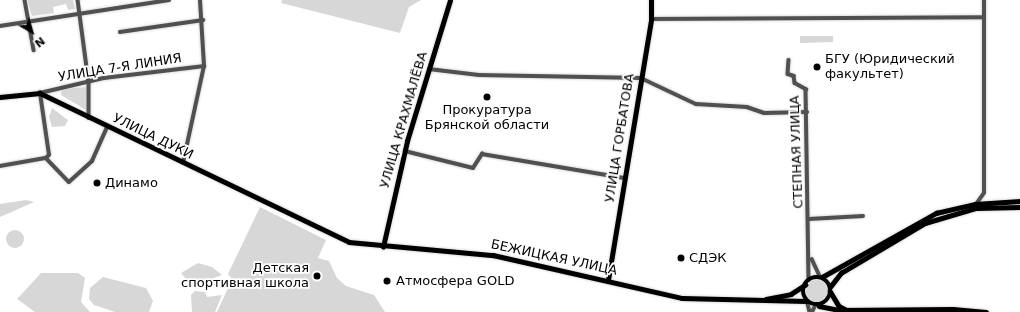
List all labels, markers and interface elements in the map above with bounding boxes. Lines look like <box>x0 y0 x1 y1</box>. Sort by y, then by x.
north arrow <box>12 12 52 52</box>
text: N <box>32 34 47 50</box>
street label: УЛИЦА КРАХМАЛЁВА <box>377 50 431 190</box>
street label: УЛИЦА 7-Я ЛИНИЯ <box>57 51 183 85</box>
place label: БГУ (Юридический факультет) <box>825 52 955 83</box>
marker: БГУ (Юридический факультет) <box>812 62 822 72</box>
street label: УЛИЦА ГОРБАТОВА <box>602 72 638 204</box>
marker: Прокуратура Брянской области <box>482 92 492 102</box>
street label: СТЕПНАЯ УЛИЦА <box>787 95 807 209</box>
place label: Прокуратура Брянской области <box>425 103 549 134</box>
street label: УЛИЦА ДУКИ <box>110 111 196 163</box>
place label: Динамо <box>105 175 158 191</box>
marker: Динамо <box>92 178 102 188</box>
street label: БЕЖИЦКАЯ УЛИЦА <box>489 237 619 279</box>
place label: СДЭК <box>689 250 727 266</box>
marker: СДЭК <box>676 253 686 263</box>
place label: Детская спортивная школа <box>181 261 309 292</box>
marker: Детская спортивная школа <box>312 271 322 281</box>
place label: Атмосфера GOLD <box>396 273 514 289</box>
marker: Атмосфера GOLD <box>381 275 393 287</box>

